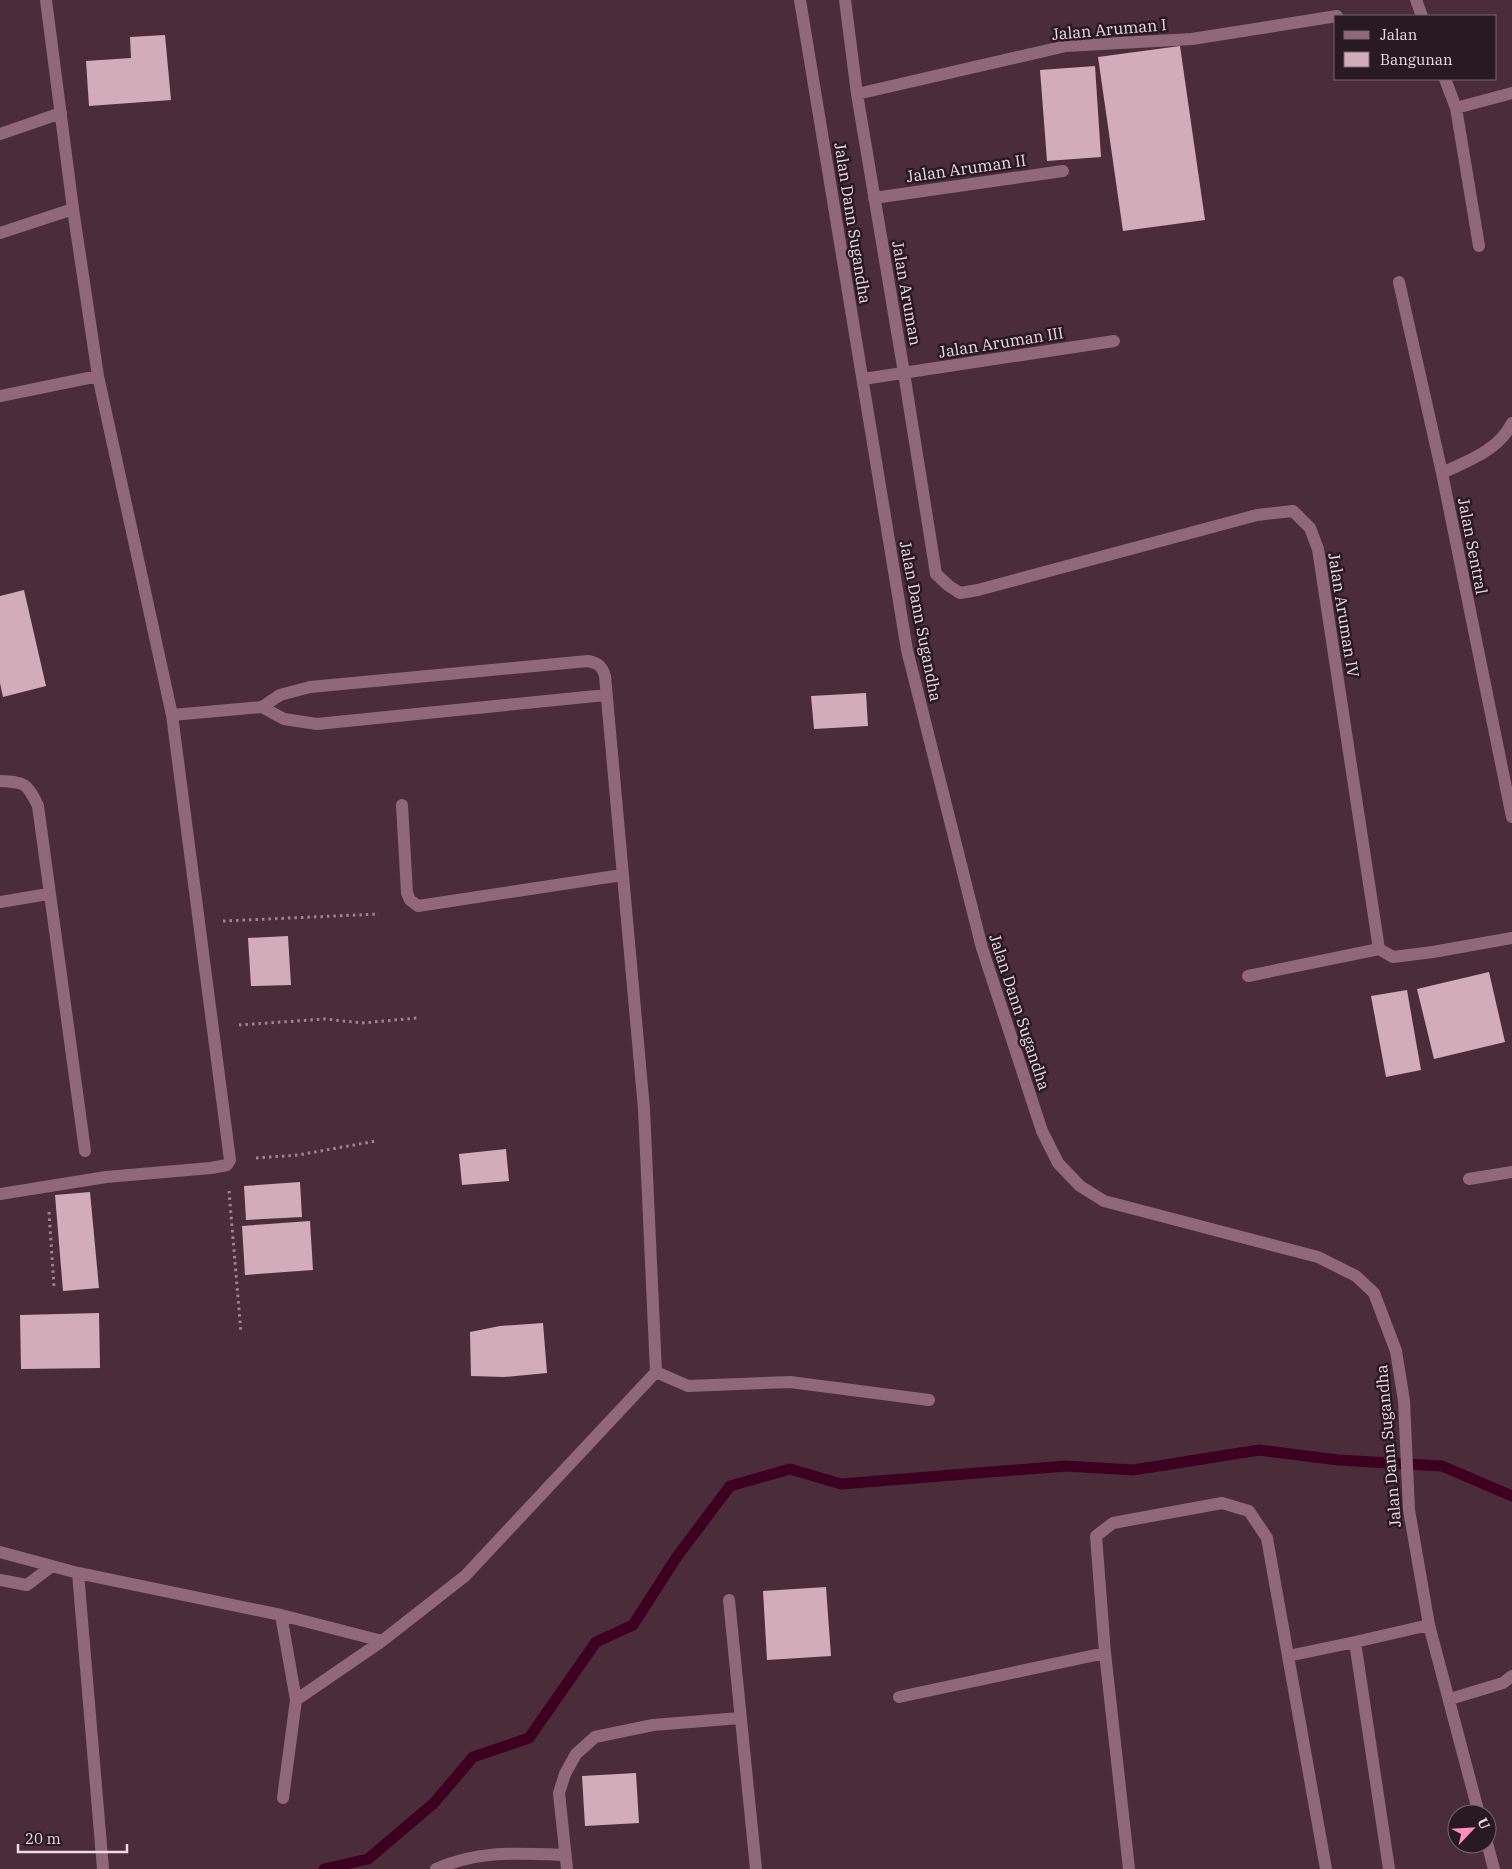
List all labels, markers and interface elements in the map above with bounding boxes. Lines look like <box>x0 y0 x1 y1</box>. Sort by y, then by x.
street label: Jalan Aruman I <box>1051 14 1167 44</box>
legend <box>1334 15 1497 80</box>
text: Jalan <box>1380 25 1418 44</box>
text: Bangunan <box>1380 50 1453 69</box>
street label: Jalan Dann Sugandha <box>830 141 876 305</box>
street label: Jalan Aruman II <box>905 150 1027 186</box>
street label: Jalan Aruman <box>888 239 926 347</box>
street label: Jalan Aruman III <box>937 322 1065 362</box>
street label: Jalan Sentral <box>1454 496 1492 596</box>
street label: Jalan Dann Sugandha <box>896 539 946 703</box>
street label: Jalan Aruman IV <box>1324 551 1364 679</box>
street label: Jalan Dann Sugandha <box>985 931 1055 1093</box>
street label: Jalan Dann Sugandha <box>1371 1364 1405 1528</box>
north arrow <box>1447 1804 1497 1854</box>
text: U <box>1473 1815 1494 1832</box>
scale bar <box>18 1822 126 1854</box>
text: 20 m <box>25 1829 61 1848</box>

